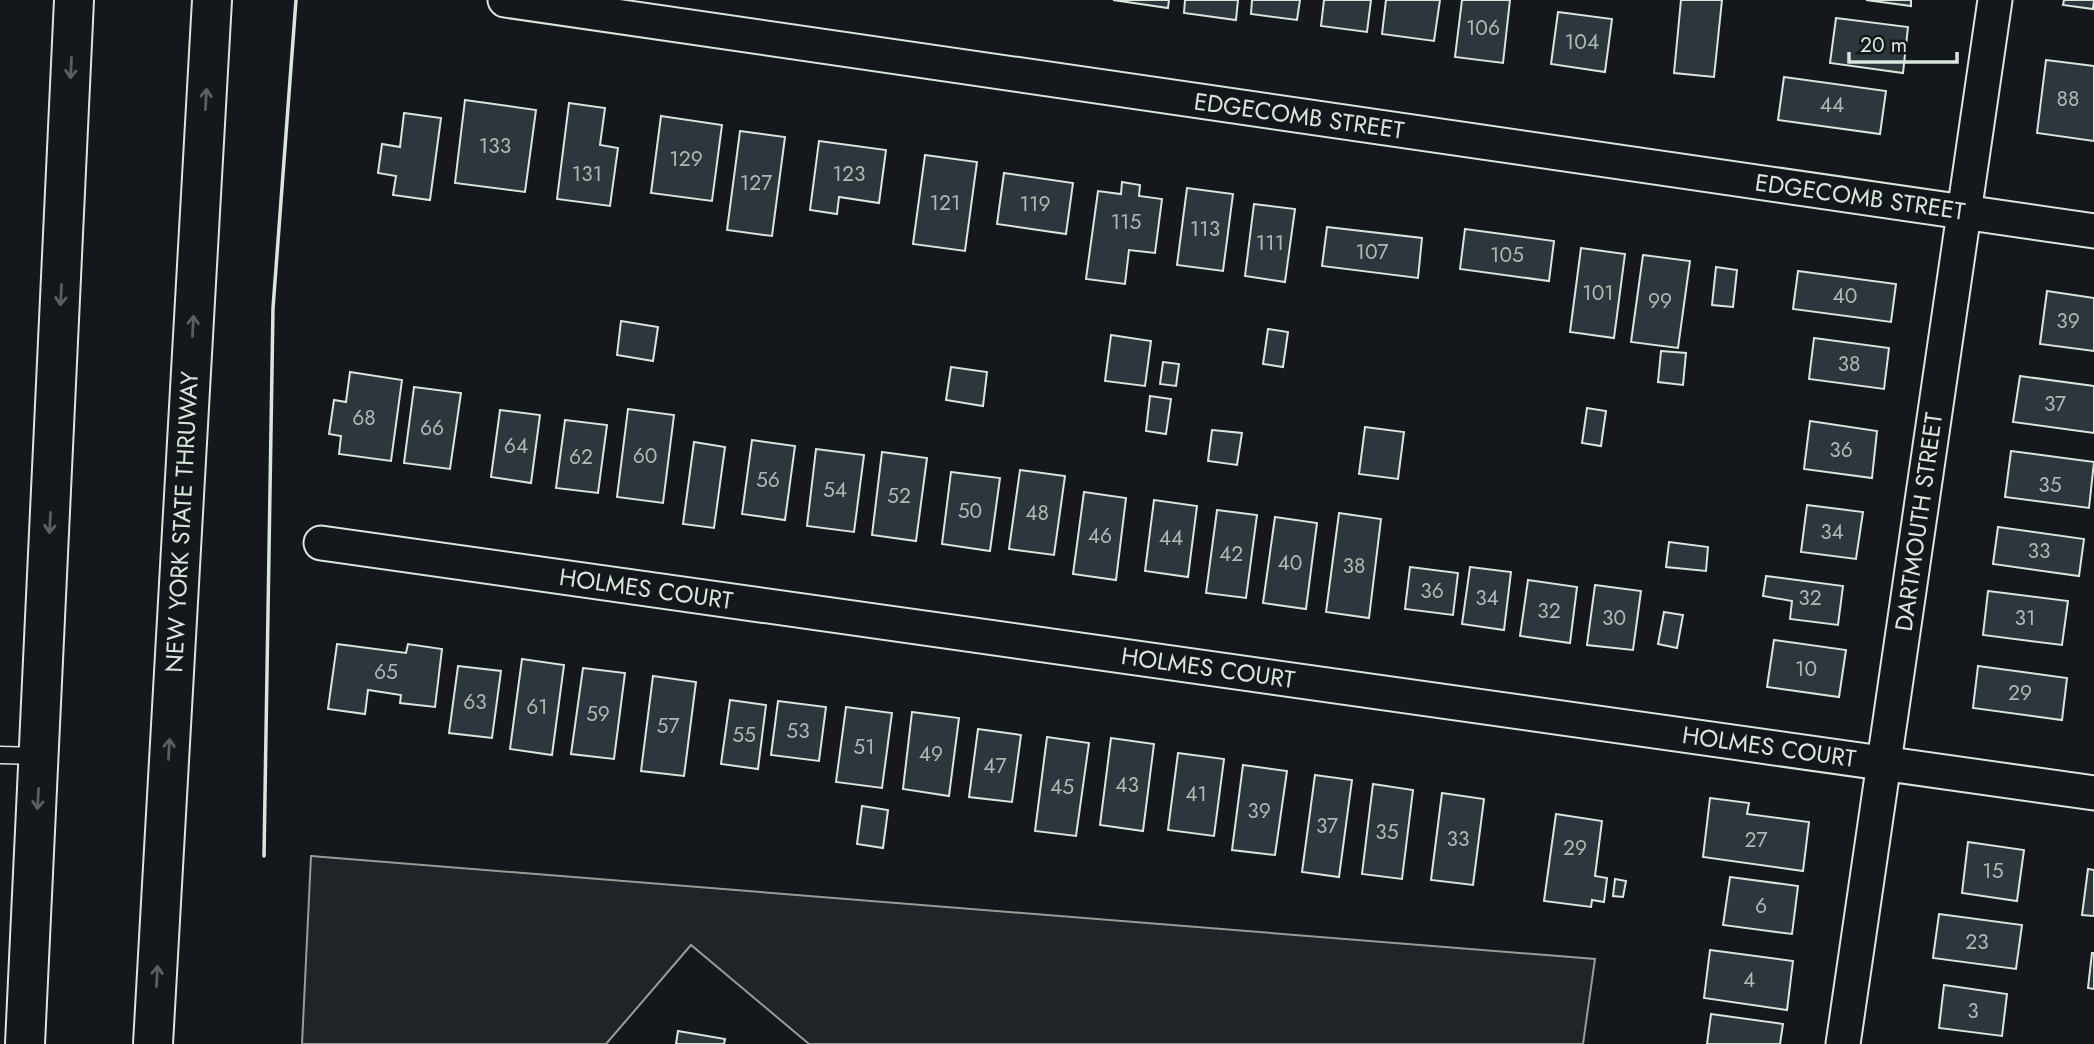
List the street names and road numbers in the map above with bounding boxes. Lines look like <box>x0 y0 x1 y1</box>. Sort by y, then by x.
street label: EDGECOMB STREET <box>1192 83 1407 148</box>
street label: EDGECOMB STREET <box>1753 164 1968 229</box>
street label: NEW YORK STATE THRUWAY <box>156 370 207 673</box>
street label: DARTMOUTH STREET <box>1886 410 1951 633</box>
street label: HOLMES COURT <box>557 559 735 618</box>
street label: HOLMES COURT <box>1119 638 1297 697</box>
street label: HOLMES COURT <box>1680 717 1858 776</box>

